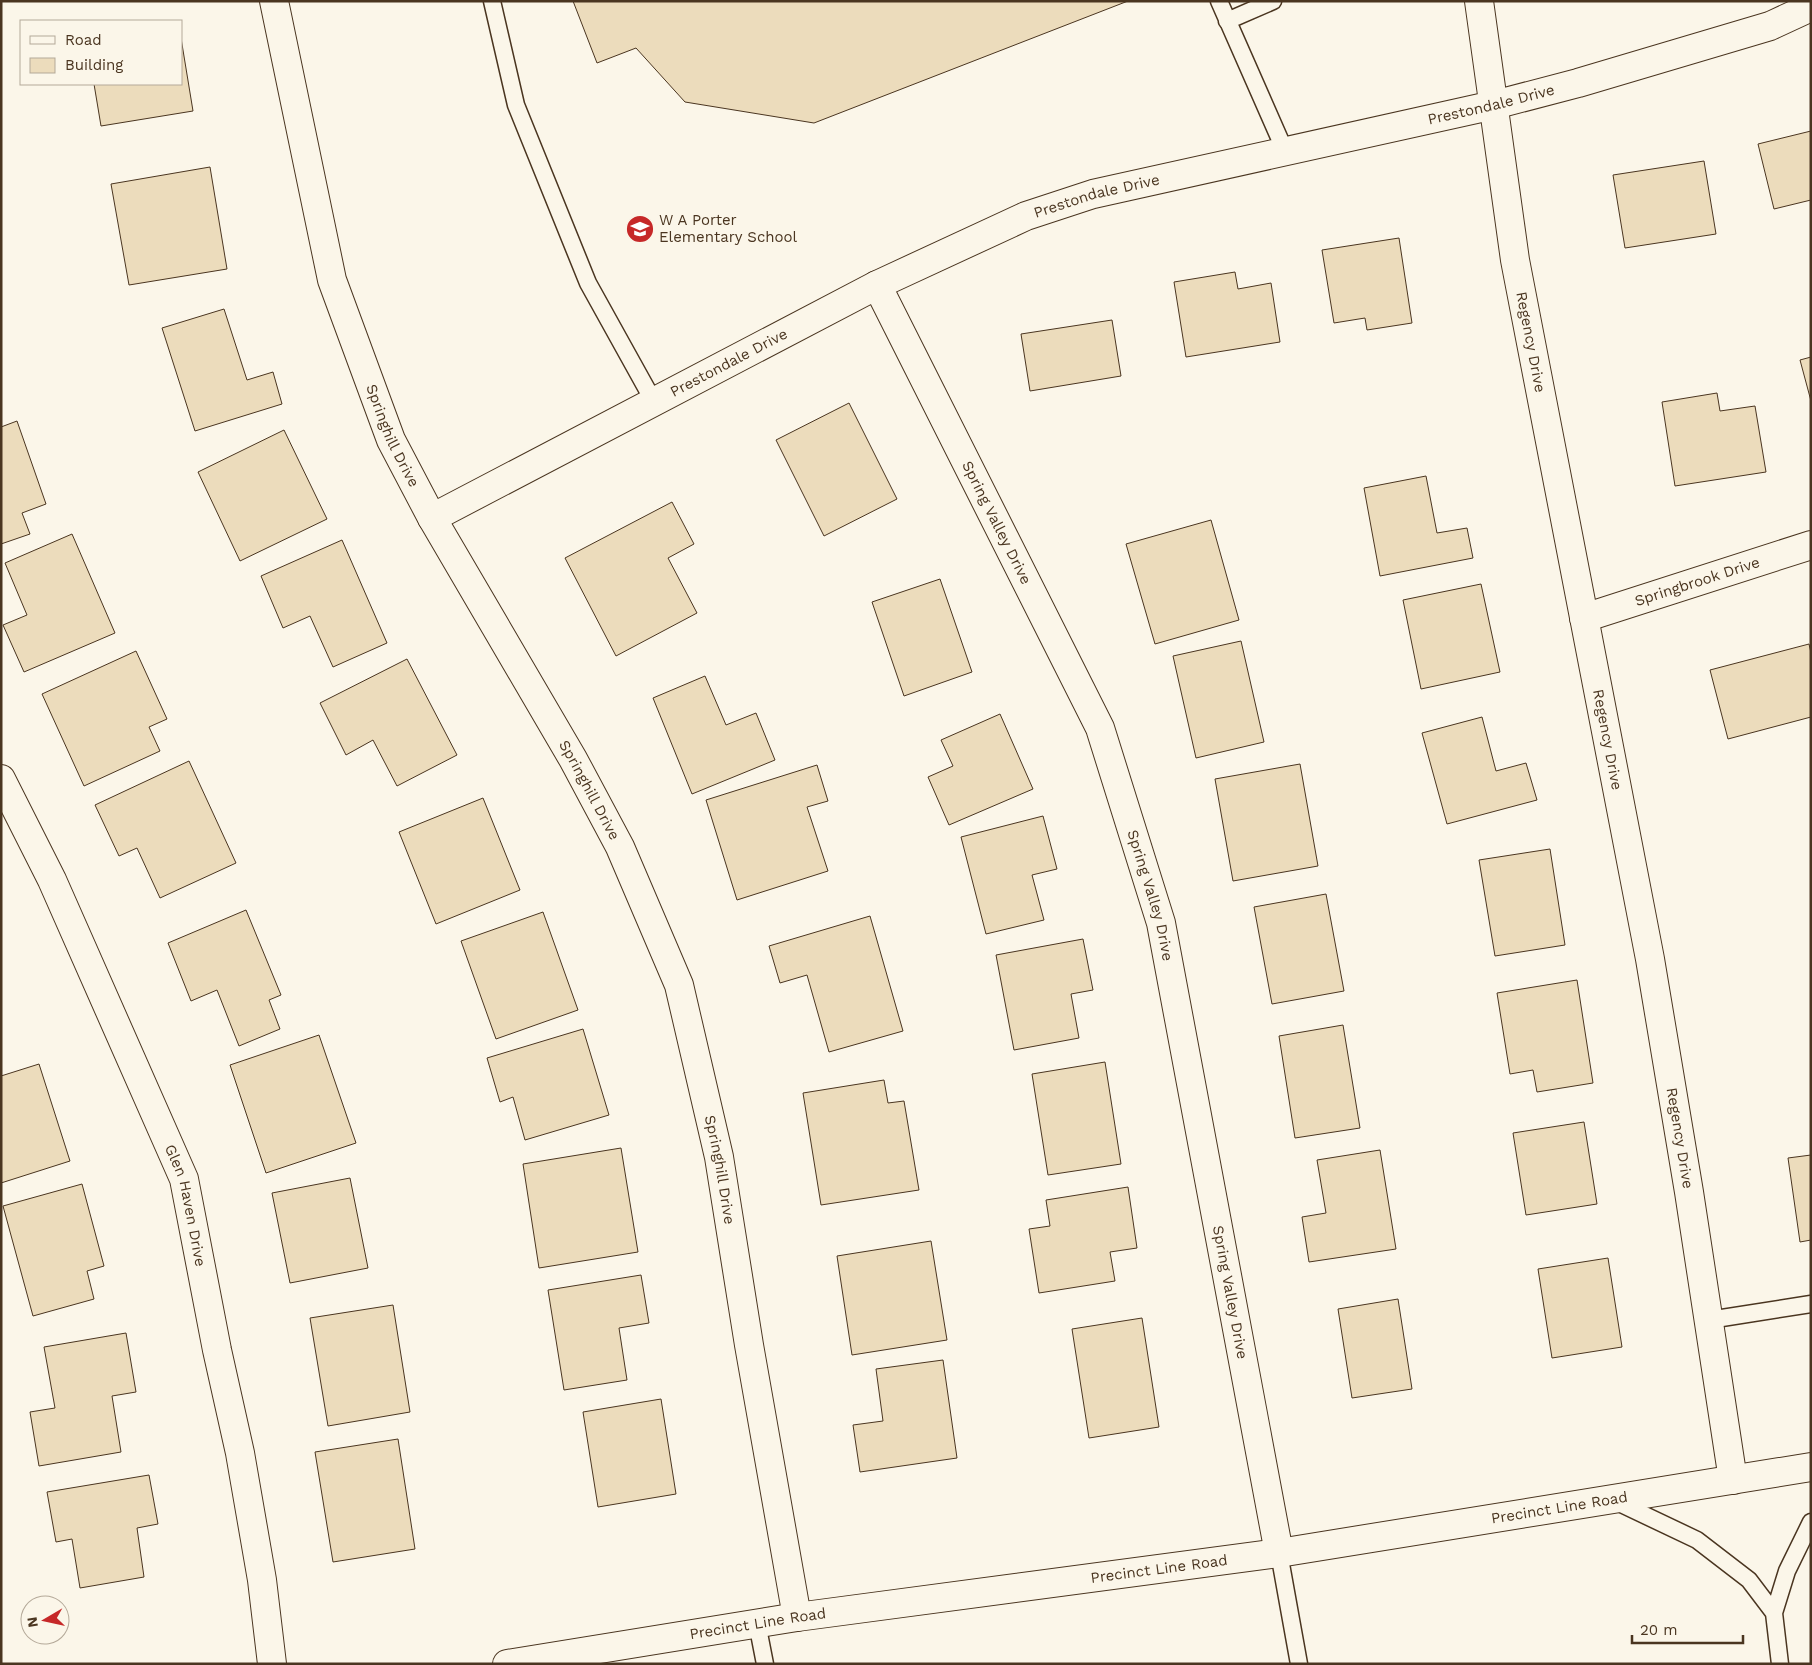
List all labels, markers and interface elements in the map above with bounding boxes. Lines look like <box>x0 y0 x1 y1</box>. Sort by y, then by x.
legend <box>20 20 182 85</box>
text: Road <box>65 31 102 49</box>
text: Building <box>65 56 123 74</box>
street label: Prestondale Drive <box>1426 81 1556 128</box>
street label: Prestondale Drive <box>1031 171 1161 222</box>
place label: W A Porter Elementary School <box>659 211 798 246</box>
school or university icon: W A Porter Elementary School <box>625 214 655 244</box>
street label: Regency Drive <box>1512 290 1549 394</box>
street label: Prestondale Drive <box>667 325 790 401</box>
street label: Springhill Drive <box>362 382 423 490</box>
street label: Spring Valley Drive <box>958 458 1035 587</box>
street label: Springbrook Drive <box>1632 553 1762 610</box>
street label: Regency Drive <box>1589 688 1626 792</box>
street label: Springhill Drive <box>555 737 624 843</box>
street label: Spring Valley Drive <box>1123 828 1177 963</box>
street label: Regency Drive <box>1663 1086 1697 1190</box>
street label: Springhill Drive <box>701 1113 739 1226</box>
street label: Glen Haven Drive <box>161 1142 210 1268</box>
street label: Spring Valley Drive <box>1209 1224 1252 1361</box>
street label: Precinct Line Road <box>1490 1488 1629 1528</box>
street label: Precinct Line Road <box>1089 1551 1229 1587</box>
north arrow <box>20 1595 70 1645</box>
street label: Precinct Line Road <box>688 1604 827 1643</box>
scale bar <box>1632 1612 1743 1644</box>
text: N <box>23 1616 41 1628</box>
text: 20 m <box>1640 1621 1678 1639</box>

